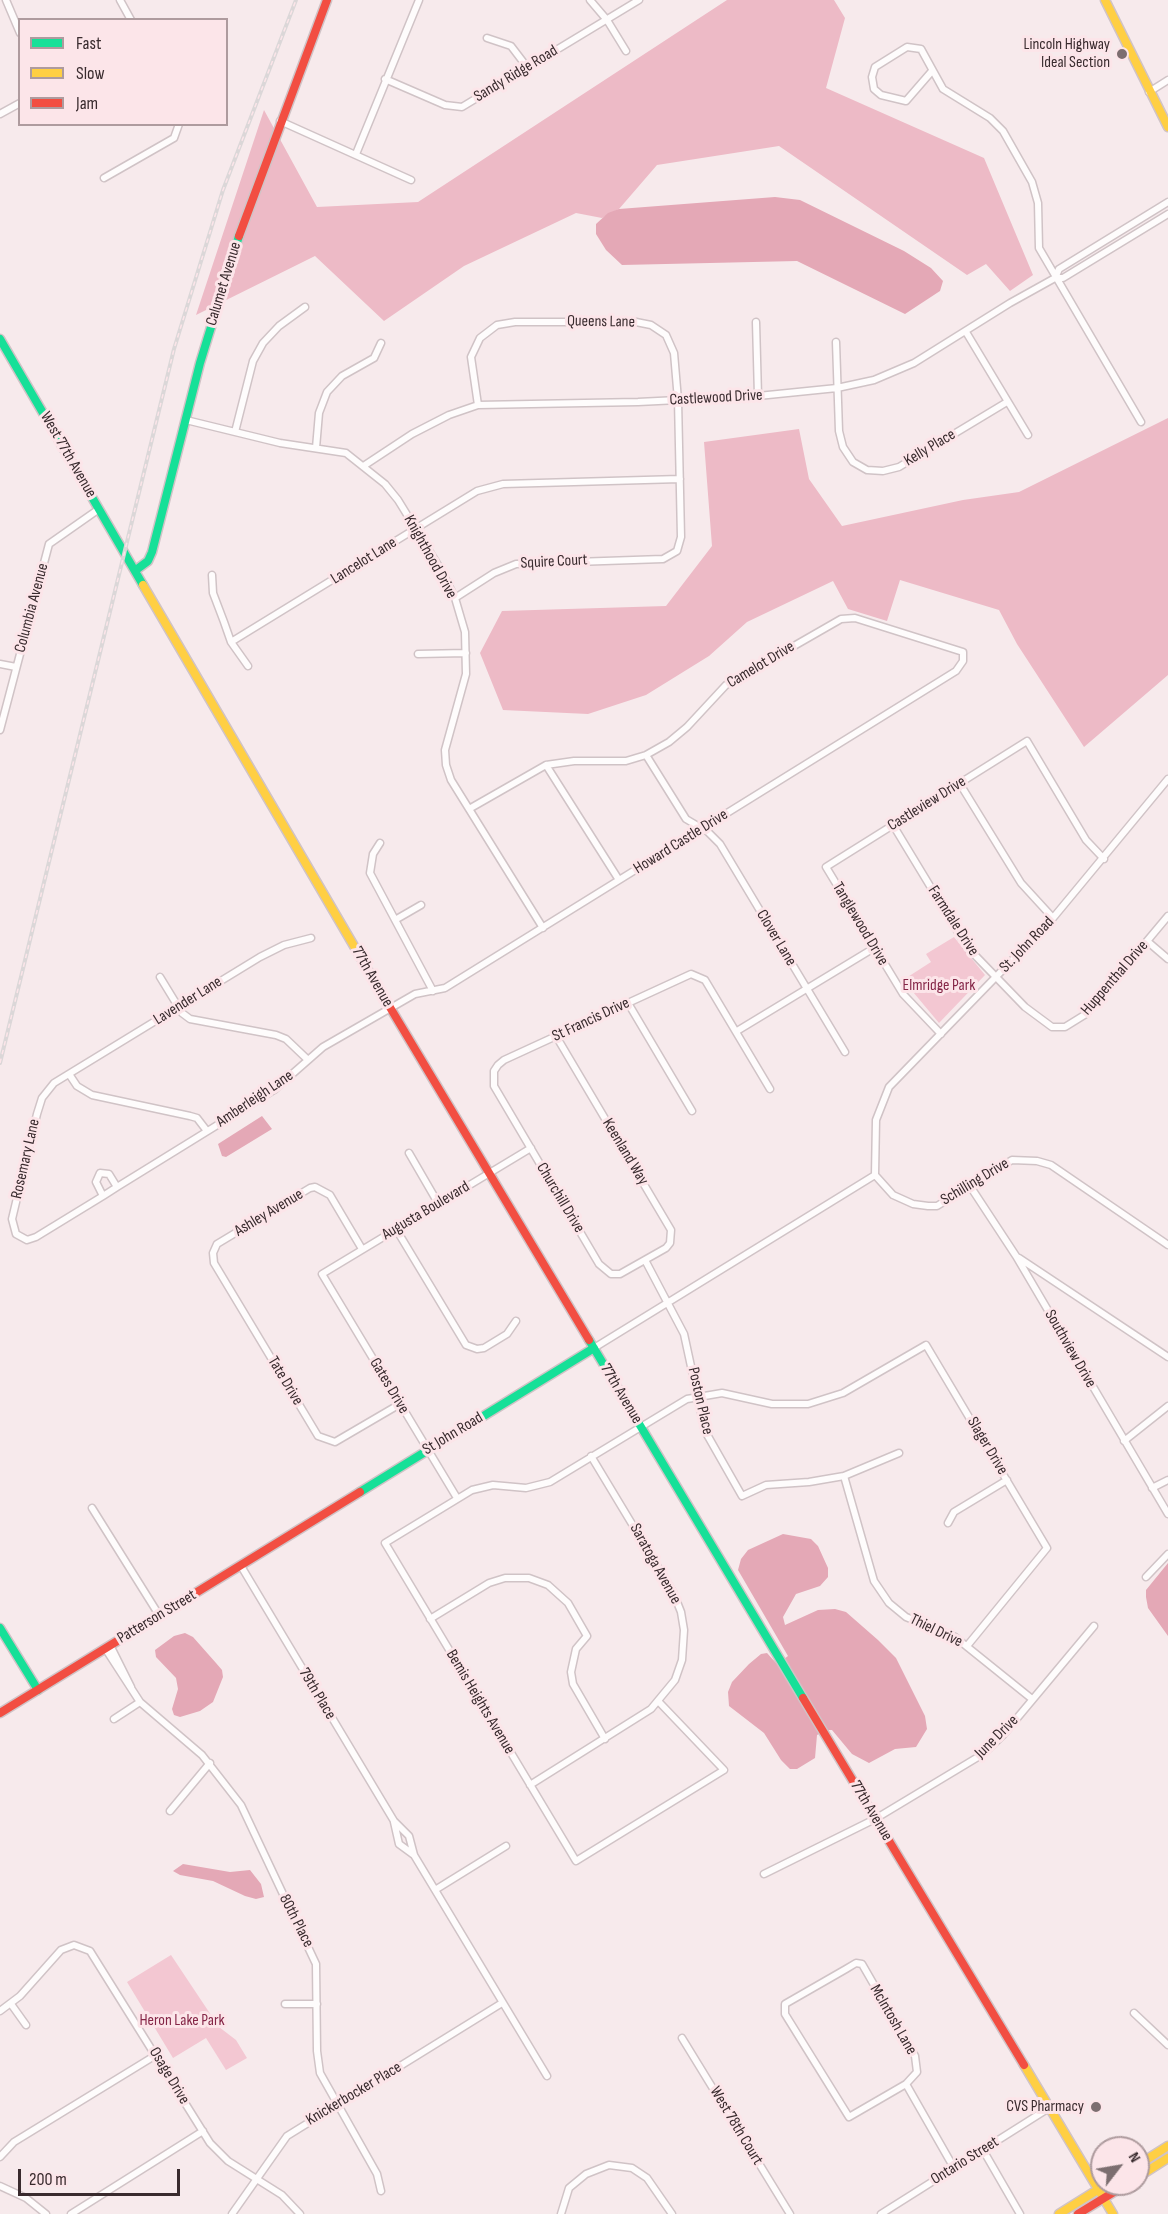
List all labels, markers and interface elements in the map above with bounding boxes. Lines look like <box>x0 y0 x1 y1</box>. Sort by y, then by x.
legend <box>18 18 228 126</box>
text: Fast <box>76 33 101 54</box>
place label: Lincoln Highway Ideal Section <box>1024 35 1110 73</box>
street label: Sandy Ridge Road <box>471 42 561 106</box>
marker: Lincoln Highway Ideal Section <box>1115 47 1129 61</box>
text: Slow <box>76 63 105 84</box>
text: Jam <box>76 93 98 114</box>
street label: Calumet Avenue <box>202 240 246 328</box>
street label: Queens Lane <box>567 312 635 332</box>
street label: Castlewood Drive <box>669 386 763 410</box>
street label: West 77th Avenue <box>36 409 100 501</box>
street label: Kelly Place <box>901 425 959 471</box>
street label: Knighthood Drive <box>399 512 461 602</box>
street label: Lancelot Lane <box>327 533 401 589</box>
street label: Squire Court <box>520 551 588 573</box>
street label: Columbia Avenue <box>11 561 53 655</box>
street label: Camelot Drive <box>724 637 798 693</box>
street label: Castleview Drive <box>884 772 970 836</box>
street label: Howard Castle Drive <box>630 805 732 879</box>
street label: Tanglewood Drive <box>828 879 892 969</box>
street label: Farmdale Drive <box>923 882 983 960</box>
street label: Clover Lane <box>752 906 800 970</box>
street label: St. John Road <box>996 913 1058 977</box>
street label: Huppenthal Drive <box>1077 937 1153 1019</box>
street label: 77th Avenue <box>347 943 397 1011</box>
street label: Lavender Lane <box>150 972 226 1030</box>
park label: Elmridge Park <box>903 976 975 996</box>
street label: St Francis Drive <box>549 994 633 1046</box>
street label: Amberleigh Lane <box>213 1066 297 1132</box>
street label: Keenland Way <box>598 1115 652 1189</box>
street label: Rosemary Lane <box>8 1117 44 1201</box>
street label: Schilling Drive <box>937 1154 1013 1210</box>
street label: Churchill Drive <box>532 1160 588 1236</box>
street label: Augusta Boulevard <box>379 1177 473 1245</box>
street label: Ashley Avenue <box>231 1185 307 1241</box>
street label: Southview Drive <box>1040 1307 1100 1391</box>
street label: Tate Drive <box>263 1353 307 1409</box>
street label: Gates Drive <box>365 1355 413 1417</box>
street label: 77th Avenue <box>596 1361 646 1427</box>
street label: Poston Place <box>683 1365 717 1437</box>
street label: St John Road <box>419 1408 487 1460</box>
street label: Slager Drive <box>962 1414 1012 1478</box>
street label: Saratoga Avenue <box>625 1520 685 1608</box>
street label: Patterson Street <box>114 1586 200 1648</box>
street label: Thiel Drive <box>907 1610 965 1652</box>
street label: Bemis Heights Avenue <box>441 1646 519 1758</box>
street label: 79th Place <box>294 1665 340 1723</box>
street label: June Drive <box>971 1711 1023 1763</box>
street label: 77th Avenue <box>846 1778 896 1844</box>
street label: 80th Place <box>274 1891 318 1951</box>
street label: Mclntosh Lane <box>865 1982 921 2058</box>
park label: Heron Lake Park <box>139 2011 225 2031</box>
street label: Osage Drive <box>145 2044 193 2108</box>
street label: Knickerbocker Place <box>303 2058 405 2130</box>
street label: West 78th Court <box>705 2083 767 2169</box>
place label: CVS Pharmacy <box>1006 2097 1084 2117</box>
marker: CVS Pharmacy <box>1089 2100 1103 2114</box>
street label: Ontario Street <box>928 2133 1002 2189</box>
north arrow <box>1090 2136 1150 2196</box>
text: N <box>1124 2149 1144 2166</box>
scale bar <box>21 2157 183 2195</box>
text: 200 m <box>29 2169 67 2190</box>

